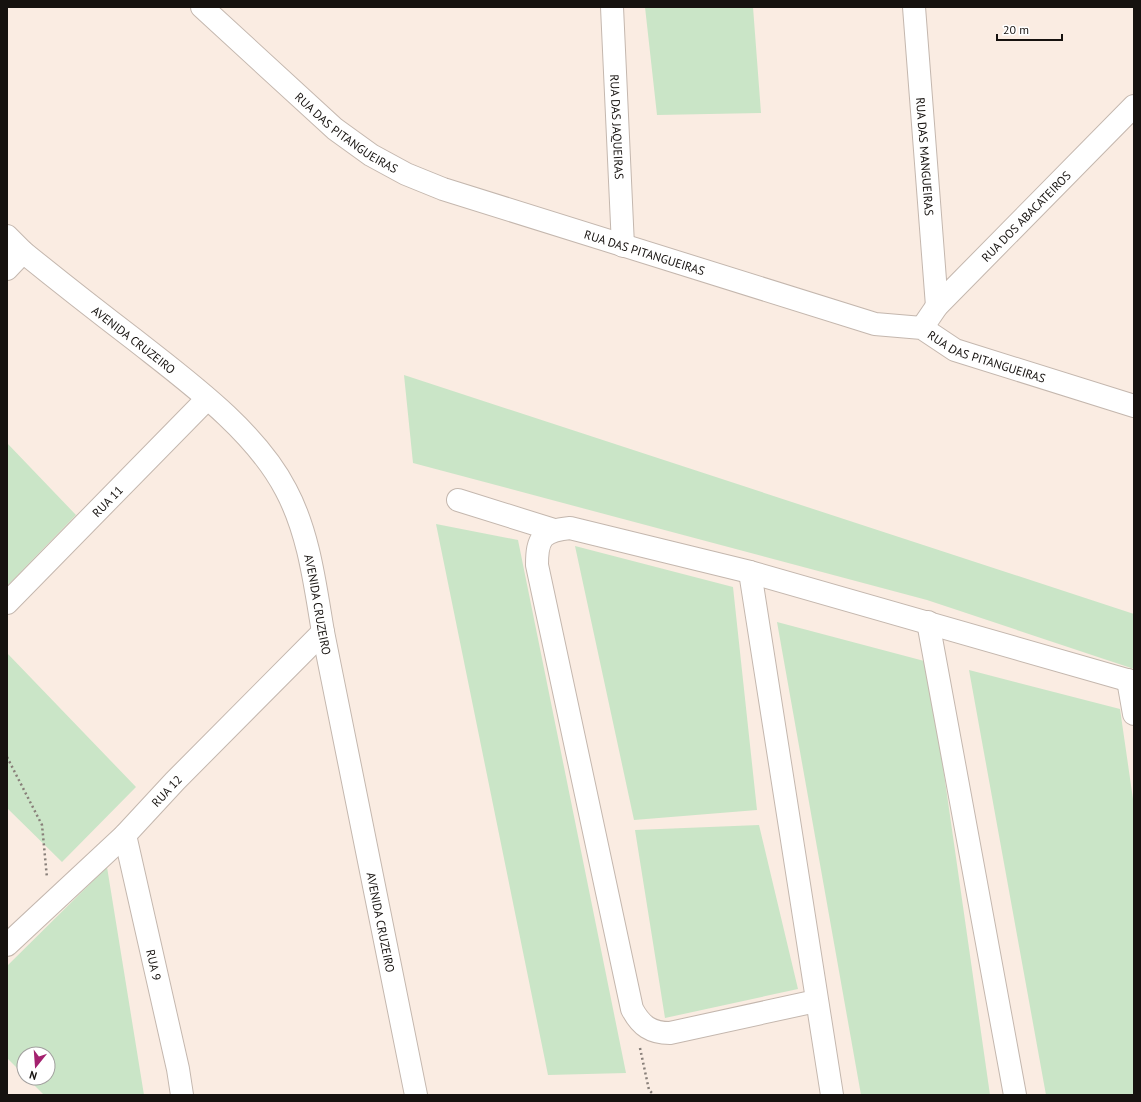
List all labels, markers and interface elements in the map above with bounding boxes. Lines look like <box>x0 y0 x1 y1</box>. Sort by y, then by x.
scale bar <box>997 16 1062 42</box>
text: 20 m <box>1003 22 1029 37</box>
street label: RUA DAS JAQUEIRAS <box>608 74 627 180</box>
street label: RUA DAS PITANGUEIRAS <box>292 89 401 176</box>
street label: RUA DAS MANGUEIRAS <box>913 97 938 216</box>
street label: RUA DOS ABACATEIROS <box>978 167 1074 264</box>
street label: RUA DAS PITANGUEIRAS <box>583 226 707 278</box>
street label: AVENIDA CRUZEIRO <box>89 302 179 377</box>
street label: RUA DAS PITANGUEIRAS <box>925 327 1048 385</box>
street label: RUA 11 <box>89 482 126 520</box>
street label: AVENIDA CRUZEIRO <box>302 553 335 656</box>
street label: RUA 12 <box>148 771 185 809</box>
street label: AVENIDA CRUZEIRO <box>364 871 399 974</box>
street label: RUA 9 <box>144 948 165 982</box>
north arrow <box>16 1046 56 1086</box>
text: N <box>28 1068 39 1083</box>

